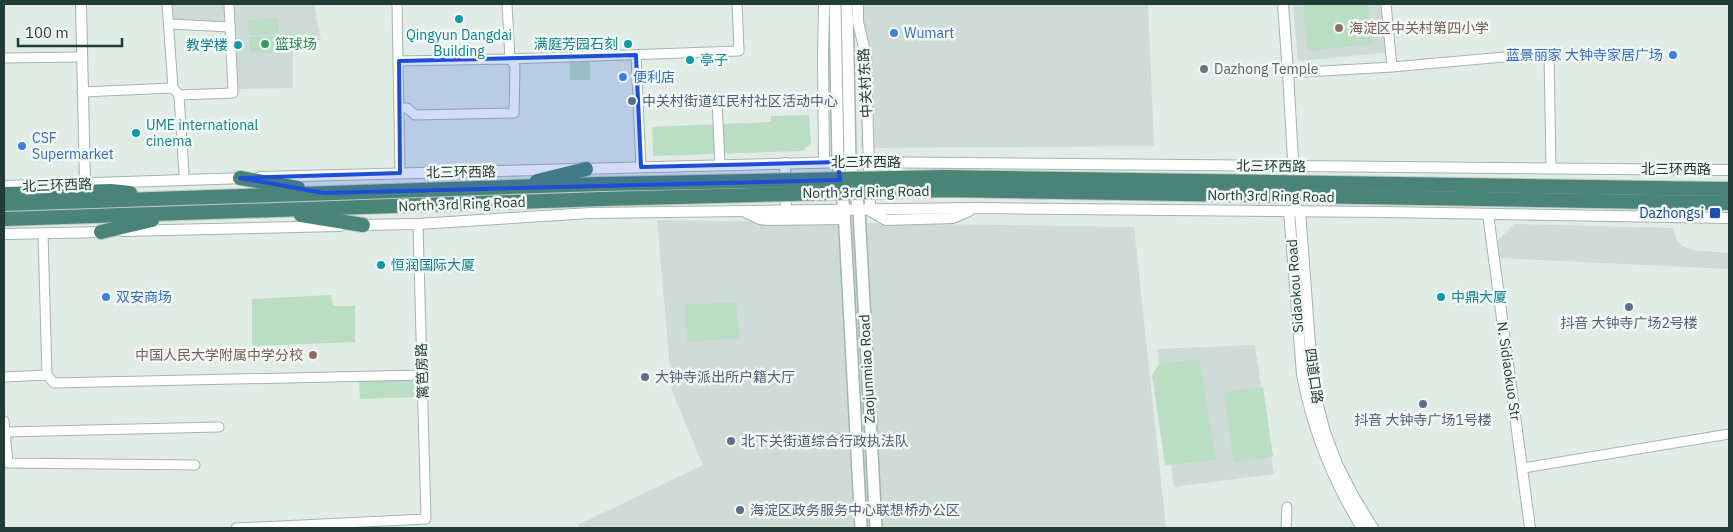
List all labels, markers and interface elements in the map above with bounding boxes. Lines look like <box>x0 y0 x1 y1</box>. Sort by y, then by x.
marker: Qingyun Dangdai Building <box>453 13 465 25</box>
scale bar <box>18 15 121 47</box>
place label: 海淀区中关村第四小学 <box>1349 19 1489 37</box>
marker: 海淀区中关村第四小学 <box>1333 22 1345 34</box>
text: 100 m <box>25 23 69 42</box>
place label: Wumart <box>904 24 954 42</box>
place label: Qingyun Dangdai Building <box>406 26 512 60</box>
marker: Wumart <box>888 27 900 39</box>
place label: 篮球场 <box>275 35 317 53</box>
place label: 满庭芳园石刻 <box>534 35 618 53</box>
place label: 教学楼 <box>186 36 228 54</box>
marker: 篮球场 <box>259 38 271 50</box>
marker: 满庭芳园石刻 <box>622 38 634 50</box>
marker: 教学楼 <box>232 39 244 51</box>
place label: 蓝景丽家 大钟寺家居广场 <box>1506 46 1663 64</box>
street label: 中关村东路 <box>854 48 876 118</box>
marker: 蓝景丽家 大钟寺家居广场 <box>1667 49 1679 61</box>
place label: 亭子 <box>700 51 728 69</box>
marker: 亭子 <box>684 54 696 66</box>
place label: Dazhong Temple <box>1214 60 1319 78</box>
marker: Dazhong Temple <box>1198 63 1210 75</box>
place label: 便利店 <box>633 68 675 86</box>
marker: 便利店 <box>617 71 629 83</box>
place label: 中关村街道红民村社区活动中心 <box>642 92 838 110</box>
marker: 中关村街道红民村社区活动中心 <box>626 95 638 107</box>
place label: UME international cinema <box>146 116 259 150</box>
marker: UME international cinema <box>130 127 142 139</box>
place label: CSF Supermarket <box>32 129 114 163</box>
marker: CSF Supermarket <box>16 140 28 152</box>
street label: 北三环西路 <box>831 153 901 171</box>
street label: 北三环西路 <box>1236 156 1306 176</box>
street label: 北三环西路 <box>1641 160 1711 178</box>
street label: 北三环西路 <box>426 162 496 182</box>
street label: 北三环西路 <box>22 175 92 195</box>
street label: North 3rd Ring Road <box>802 182 930 202</box>
street label: North 3rd Ring Road <box>1207 186 1335 206</box>
street label: North 3rd Ring Road <box>398 193 526 215</box>
place label: Dazhongsi <box>1639 204 1704 222</box>
marker: Dazhongsi <box>1708 206 1722 220</box>
street label: Sidaokou Road <box>1283 239 1307 333</box>
place label: 恒润国际大厦 <box>391 256 475 274</box>
marker: 恒润国际大厦 <box>375 259 387 271</box>
place label: 双安商场 <box>116 288 172 306</box>
place label: 中鼎大厦 <box>1451 288 1507 306</box>
marker: 双安商场 <box>100 291 112 303</box>
marker: 中鼎大厦 <box>1435 291 1447 303</box>
marker: 抖音 大钟寺广场2号楼 <box>1623 301 1635 313</box>
street label: Zaojunmiao Road <box>855 314 879 424</box>
place label: 抖音 大钟寺广场2号楼 <box>1560 314 1698 332</box>
street label: N. Sidiaokuo Str <box>1493 320 1525 422</box>
street label: 篱笆房路 <box>412 343 432 399</box>
place label: 中国人民大学附属中学分校 <box>135 346 303 364</box>
street label: 四道口路 <box>1301 347 1327 405</box>
marker: 中国人民大学附属中学分校 <box>307 349 319 361</box>
place label: 大钟寺派出所户籍大厅 <box>655 368 795 386</box>
marker: 大钟寺派出所户籍大厅 <box>639 371 651 383</box>
marker: 抖音 大钟寺广场1号楼 <box>1417 398 1429 410</box>
place label: 抖音 大钟寺广场1号楼 <box>1354 411 1492 429</box>
place label: 北下关街道综合行政执法队 <box>741 432 909 450</box>
marker: 北下关街道综合行政执法队 <box>725 435 737 447</box>
place label: 海淀区政务服务中心联想桥办公区 <box>750 501 960 519</box>
marker: 海淀区政务服务中心联想桥办公区 <box>734 504 746 516</box>

